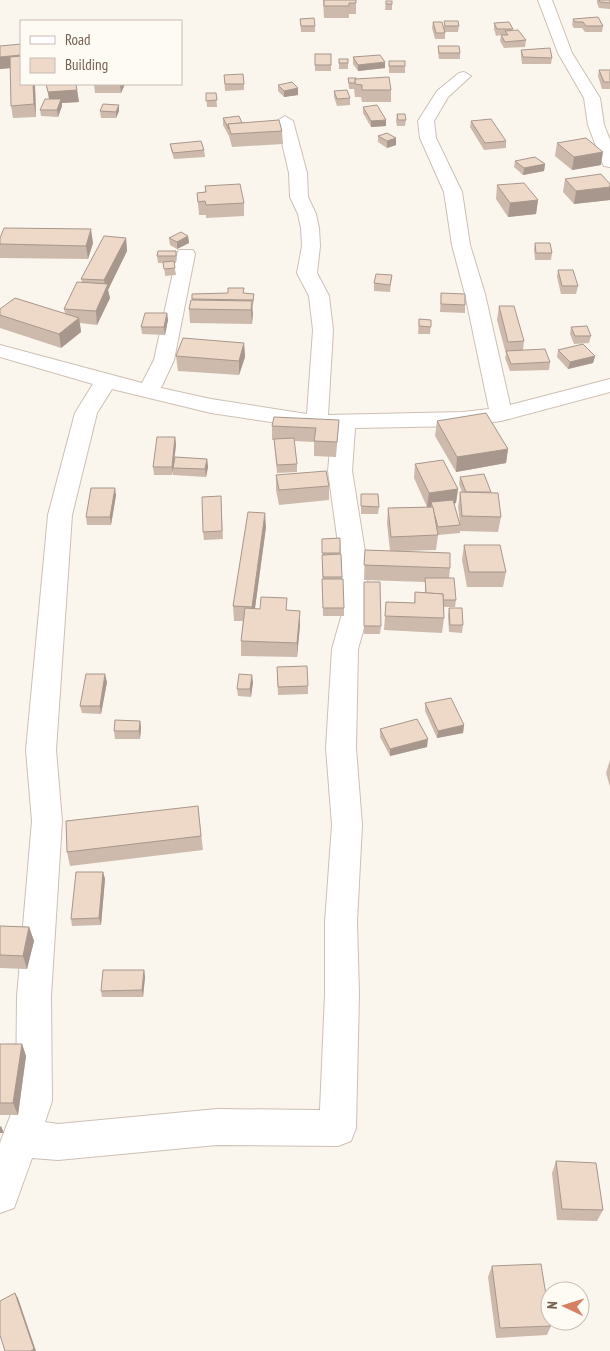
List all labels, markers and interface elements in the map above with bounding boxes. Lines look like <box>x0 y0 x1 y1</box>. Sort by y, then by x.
legend <box>20 20 182 85</box>
text: Road <box>65 30 91 49</box>
text: Building <box>65 55 108 74</box>
north arrow <box>540 1281 590 1331</box>
text: N <box>543 1301 561 1309</box>

